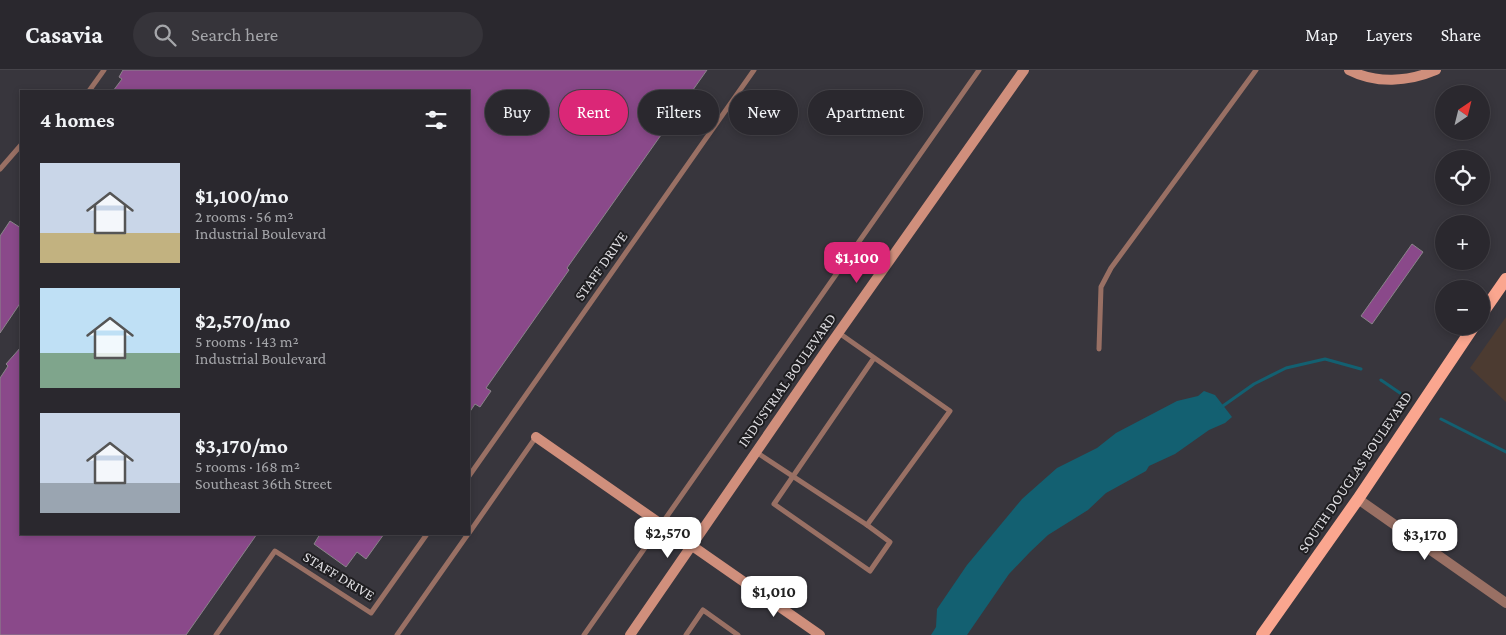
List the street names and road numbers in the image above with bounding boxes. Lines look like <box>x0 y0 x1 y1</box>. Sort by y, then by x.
street label: STAFF DRIVE <box>571 229 631 303</box>
street label: INDUSTRIAL BOULEVARD <box>735 310 839 450</box>
street label: SOUTH DOUGLAS BOULEVARD <box>1295 388 1415 556</box>
street label: STAFF DRIVE <box>300 548 378 604</box>

